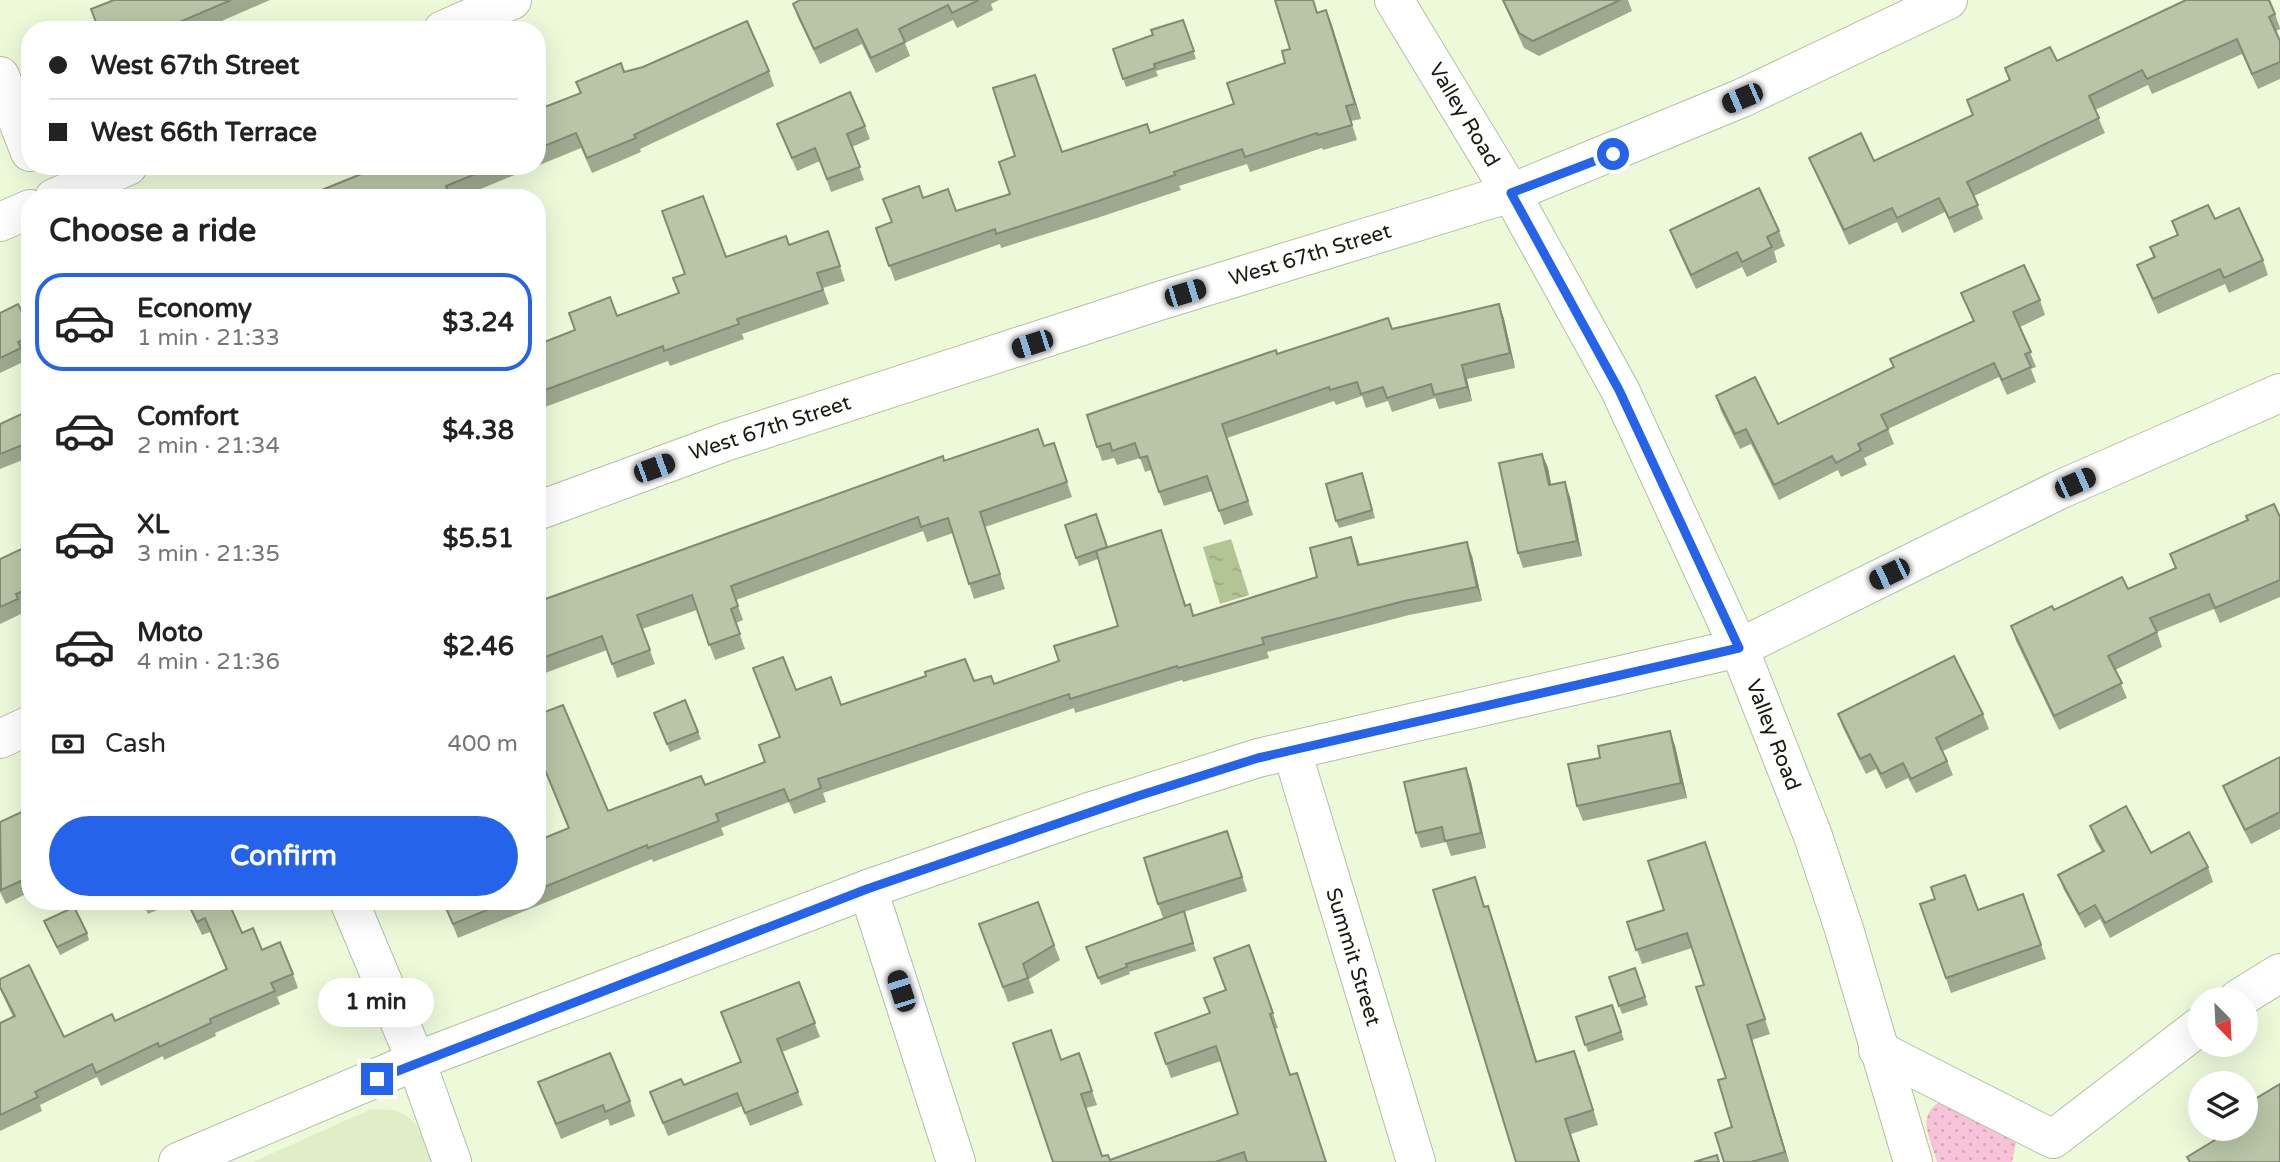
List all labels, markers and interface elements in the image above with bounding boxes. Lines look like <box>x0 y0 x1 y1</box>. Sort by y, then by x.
text: West 67th Street <box>91 50 299 81</box>
street label: Valley Road <box>1423 58 1505 172</box>
car <box>1719 80 1766 116</box>
text: West 66th Terrace <box>91 117 317 148</box>
route start <box>1597 138 1629 170</box>
text: Choose a ride <box>49 212 256 250</box>
street label: West 67th Street <box>1226 218 1394 292</box>
car <box>1162 277 1209 309</box>
icon: car <box>53 291 116 354</box>
text: Economy <box>137 293 252 324</box>
text: $3.24 <box>442 307 514 338</box>
text: 1 min · 21:33 <box>137 324 280 352</box>
car <box>1009 328 1056 360</box>
street label: West 67th Street <box>686 390 854 466</box>
icon: car <box>53 399 116 462</box>
text: Comfort <box>137 401 239 432</box>
text: $4.38 <box>442 415 514 446</box>
text: 2 min · 21:34 <box>137 432 280 460</box>
car <box>631 451 678 485</box>
car <box>2052 465 2099 501</box>
icon: car <box>53 507 116 570</box>
text: XL <box>137 509 169 540</box>
text: $5.51 <box>442 523 514 554</box>
text: 3 min · 21:35 <box>137 540 280 568</box>
car <box>1866 555 1913 593</box>
icon: car <box>53 615 116 678</box>
text: Moto <box>137 617 203 648</box>
text: $2.46 <box>443 631 514 662</box>
text: 4 min · 21:36 <box>137 648 280 676</box>
street label: Valley Road <box>1740 676 1806 794</box>
icon: cash <box>49 725 87 763</box>
text: Cash <box>105 728 166 759</box>
text: 400 m <box>448 730 518 758</box>
button: Confirm <box>49 816 518 896</box>
street label: Summit Street <box>1320 885 1386 1029</box>
car <box>885 968 918 1014</box>
callout: 1 min <box>319 978 435 1026</box>
north arrow <box>2188 987 2258 1057</box>
map controls <box>2188 987 2258 1141</box>
text: 1 min <box>345 988 407 1016</box>
route end <box>361 1063 393 1095</box>
button: layers <box>2188 1071 2258 1141</box>

